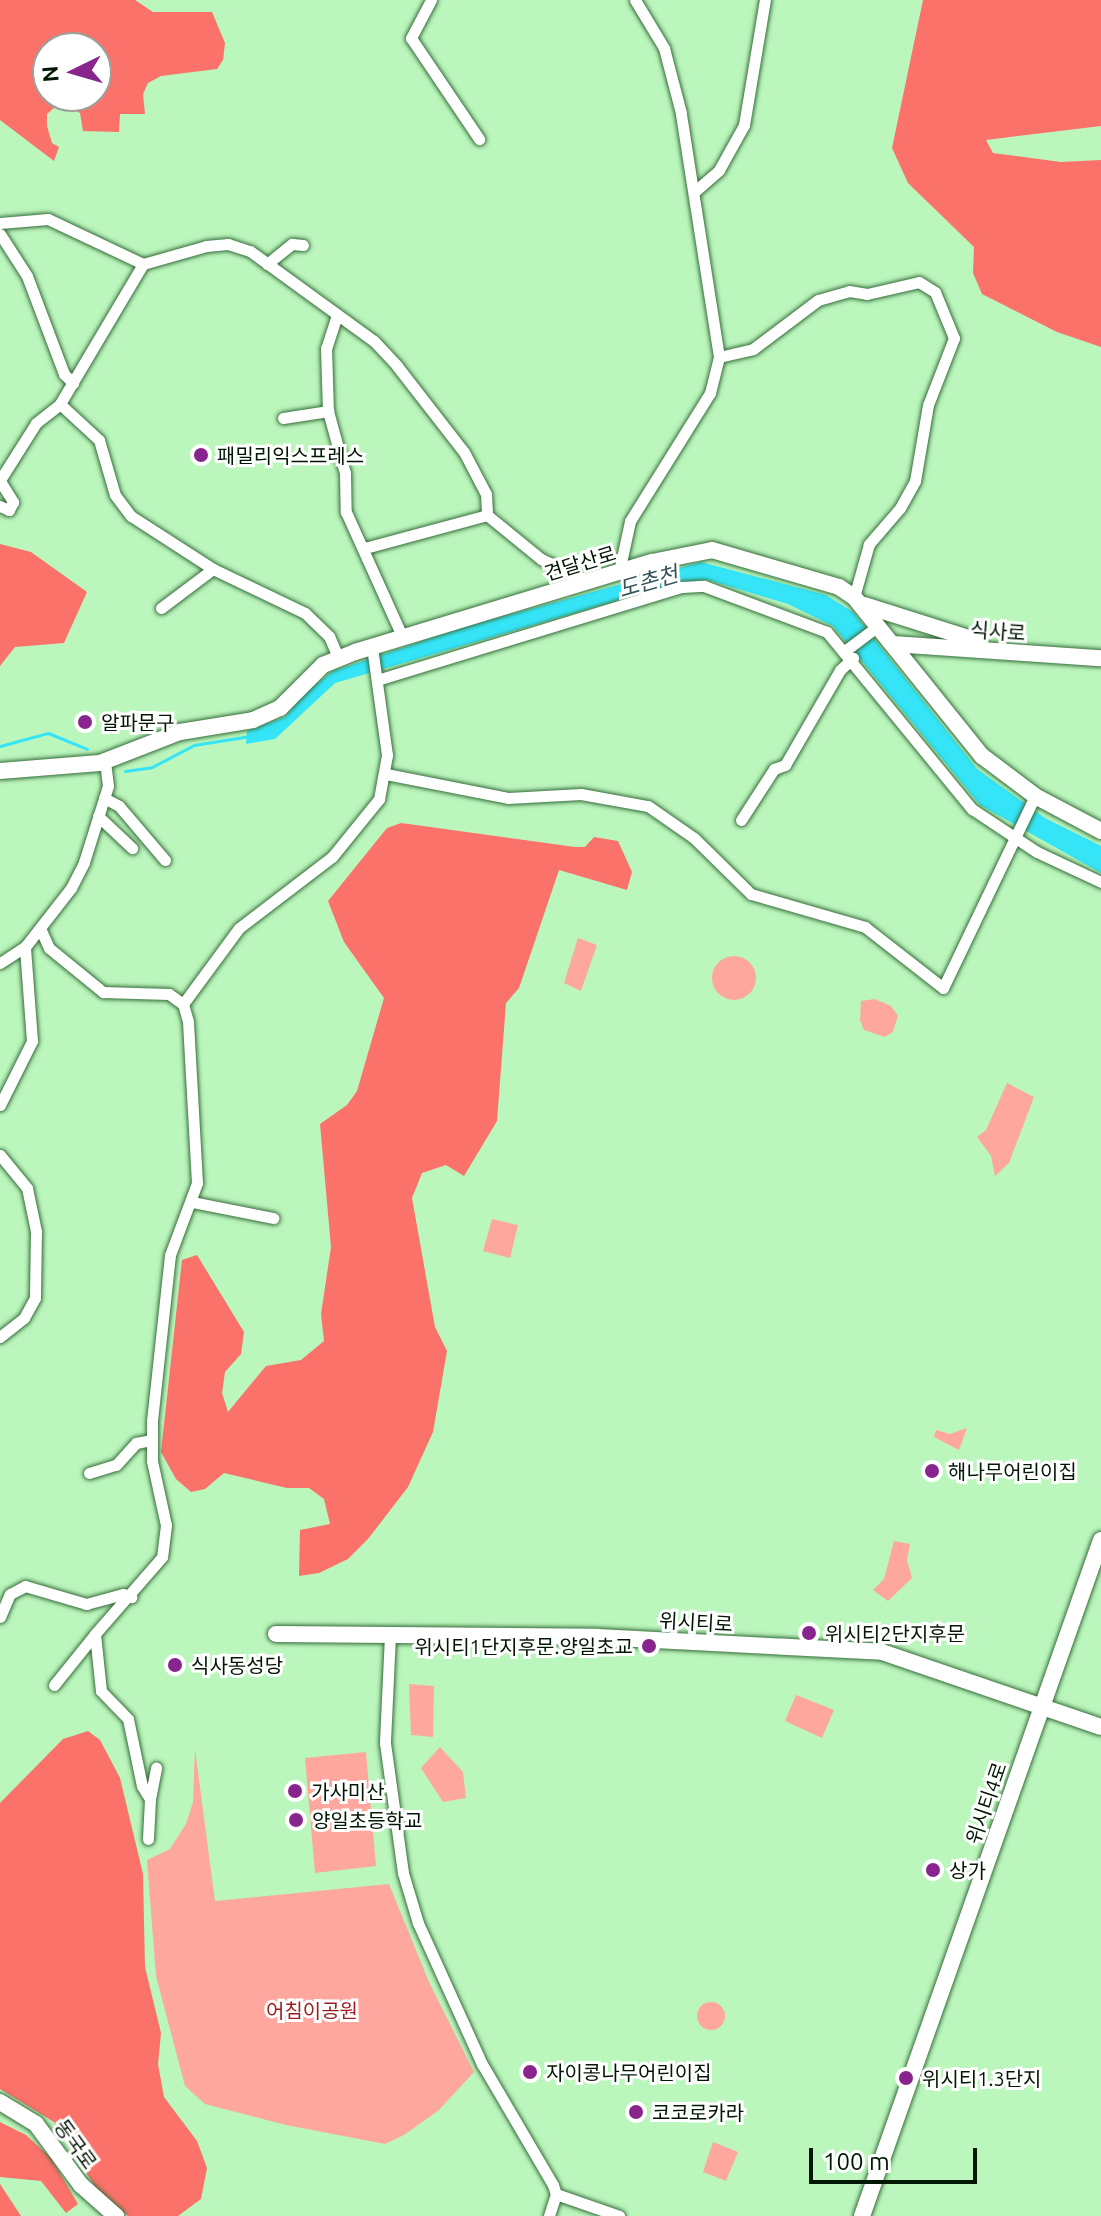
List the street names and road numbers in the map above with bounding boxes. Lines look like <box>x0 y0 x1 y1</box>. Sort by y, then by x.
street label: 견달산로 <box>541 541 619 585</box>
street label: 식사로 <box>970 617 1026 645</box>
street label: 위시티로 <box>659 1608 733 1636</box>
street label: 위시티4로 <box>961 1759 1011 1847</box>
street label: 동국로 <box>50 2115 102 2173</box>

